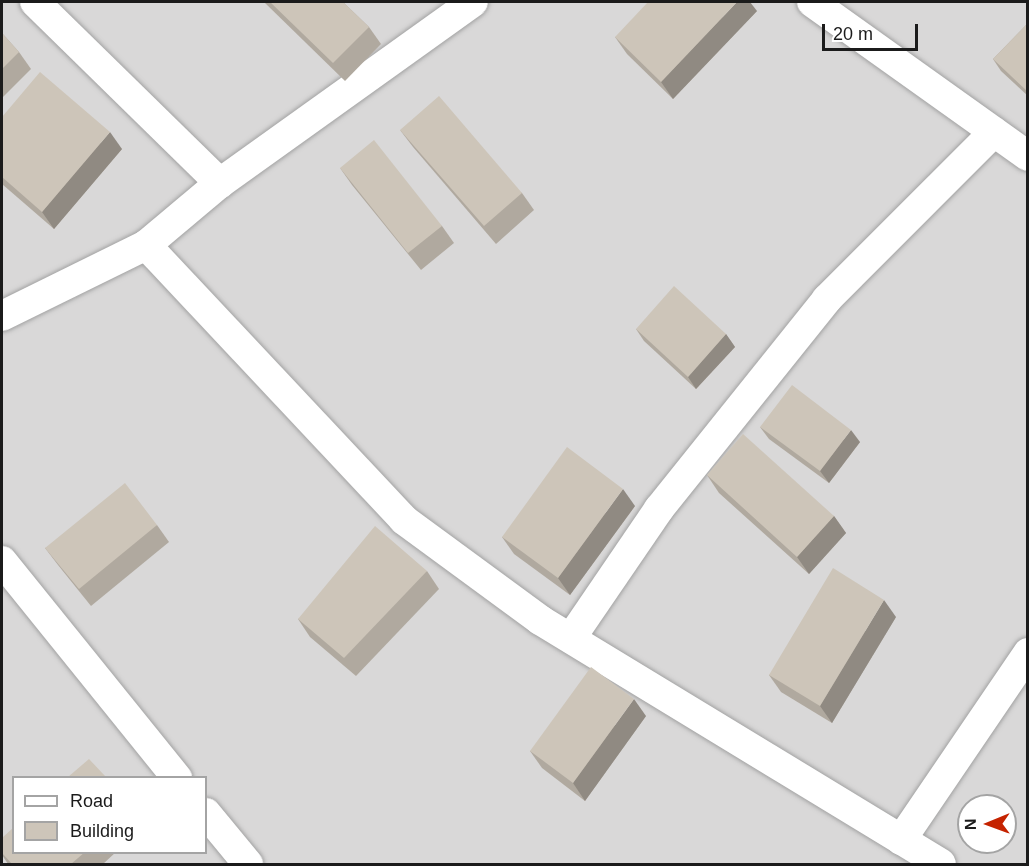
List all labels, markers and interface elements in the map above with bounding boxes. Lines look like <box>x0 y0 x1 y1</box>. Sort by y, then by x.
scale bar <box>825 12 921 50</box>
text: 20 m <box>833 24 873 44</box>
legend <box>12 776 207 854</box>
text: Road <box>70 791 113 811</box>
north arrow <box>957 794 1017 854</box>
text: N <box>962 818 979 830</box>
text: Building <box>70 821 134 841</box>

